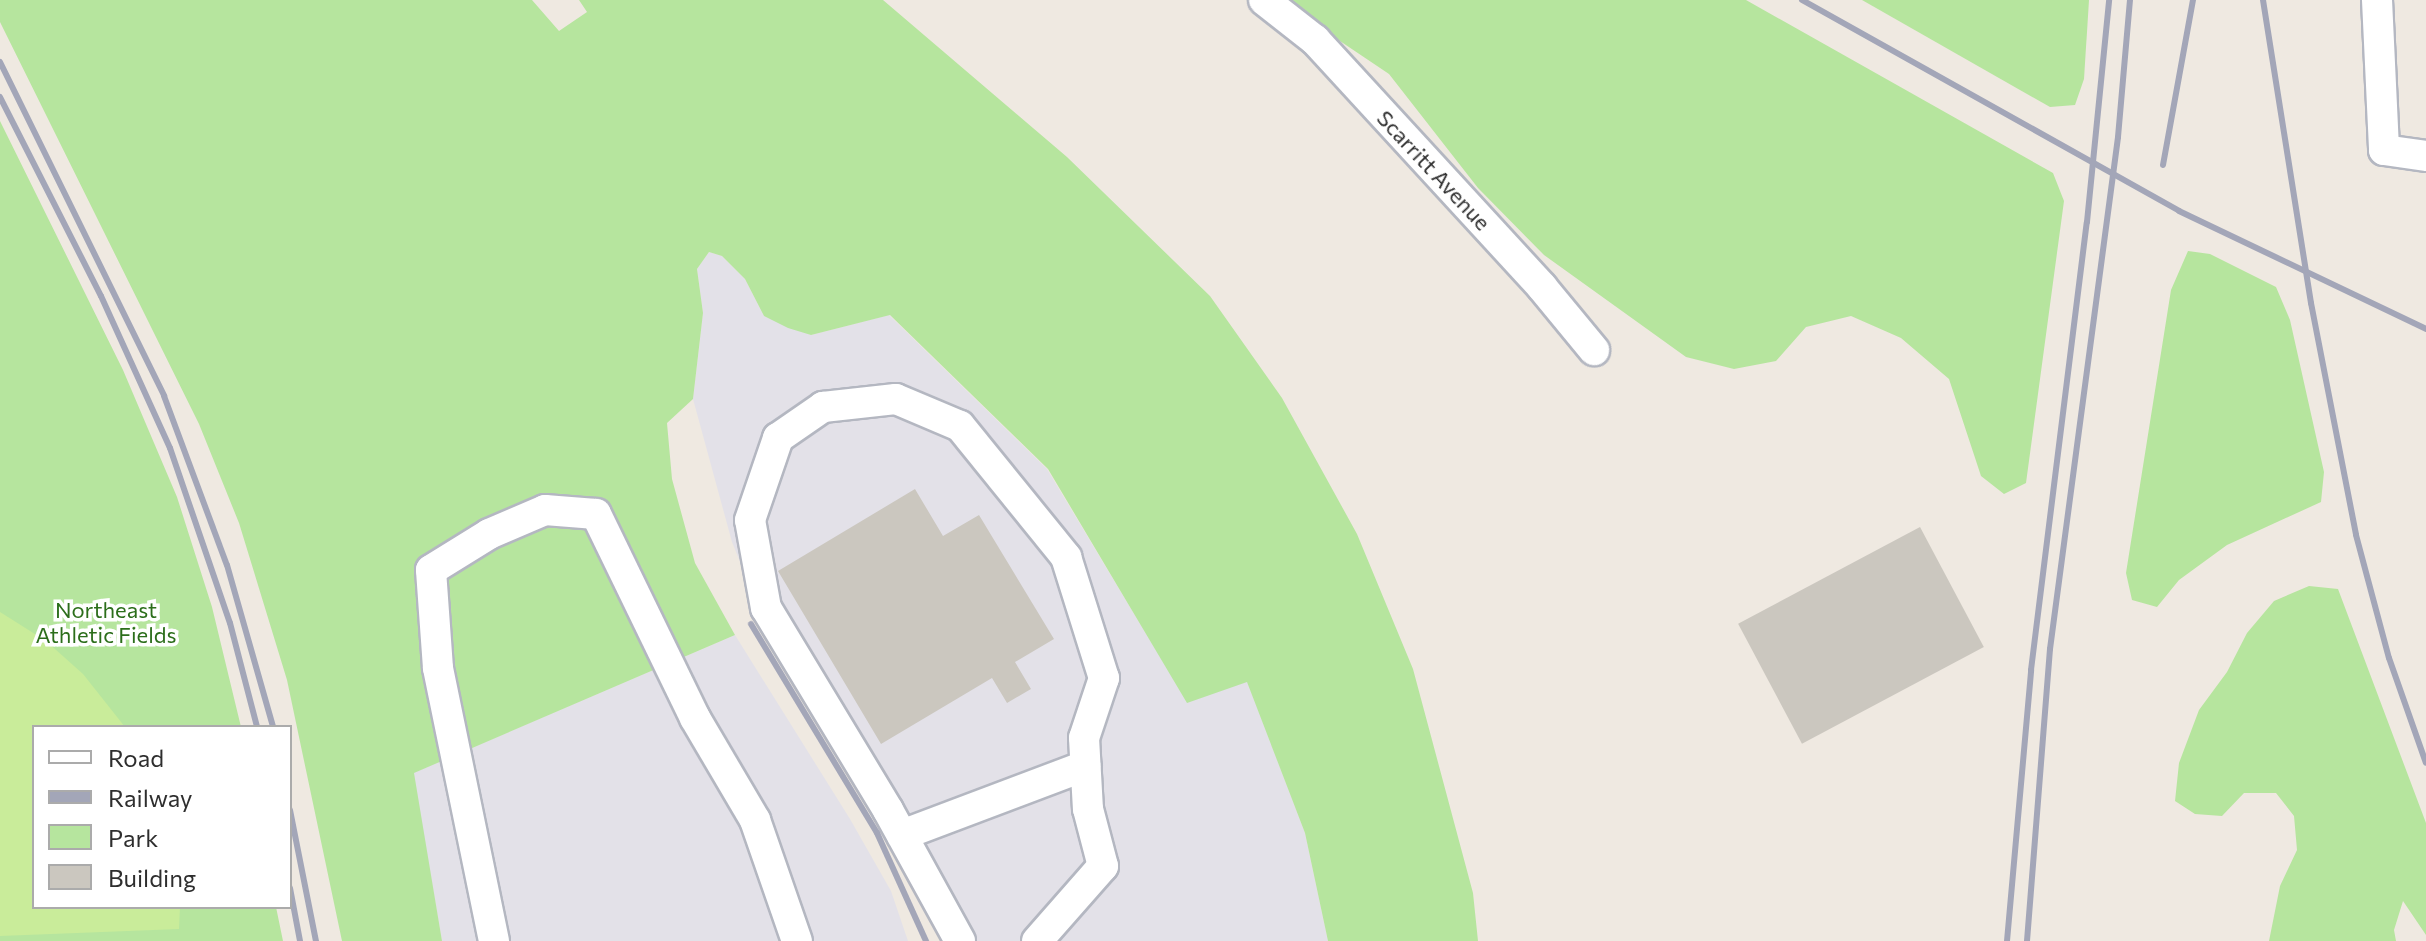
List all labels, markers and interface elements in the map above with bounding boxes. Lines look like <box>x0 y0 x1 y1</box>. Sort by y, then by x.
street label: Scarritt Avenue <box>1372 105 1496 235</box>
park label: Northeast Athletic Fields <box>36 596 176 648</box>
legend <box>32 725 292 909</box>
text: Road <box>108 743 164 772</box>
text: Railway <box>108 783 193 812</box>
text: Park <box>108 823 158 852</box>
text: Building <box>108 863 196 892</box>

